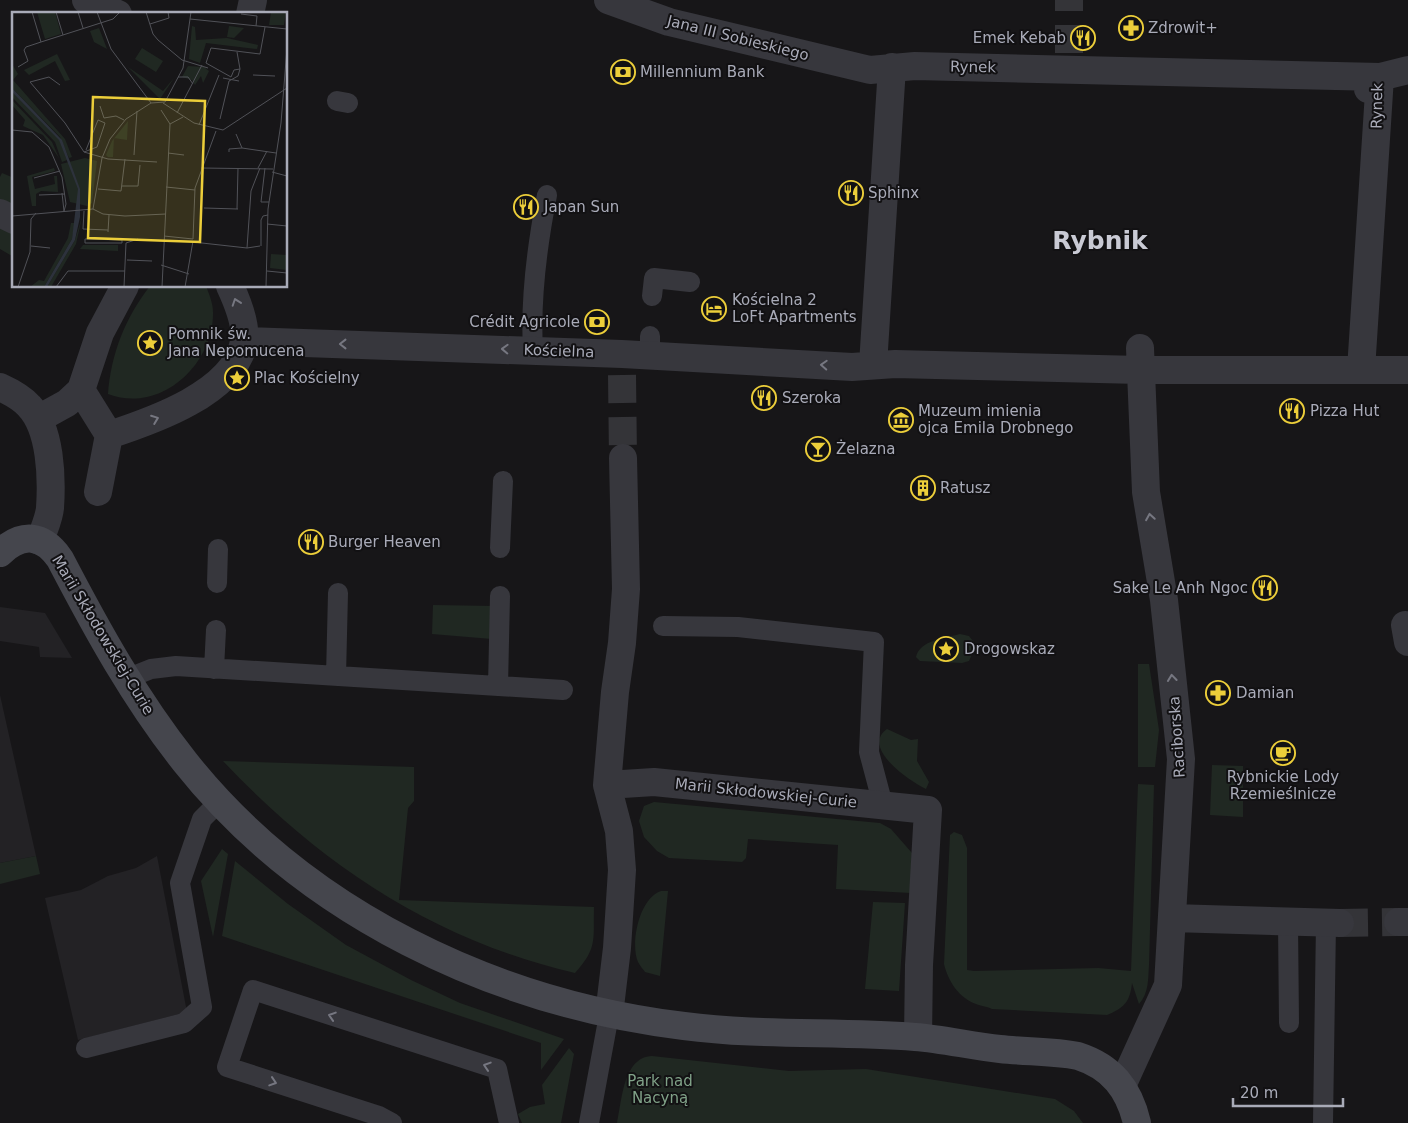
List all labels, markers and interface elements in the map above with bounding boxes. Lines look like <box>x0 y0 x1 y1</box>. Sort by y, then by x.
street label: Jana III Sobieskiego <box>664 11 811 64</box>
inset map <box>12 12 288 288</box>
pharmacy icon: Zdrowit+ <box>1118 15 1144 41</box>
place label: Zdrowit+ <box>1148 19 1218 37</box>
restaurant icon: Emek Kebab <box>1070 25 1096 51</box>
place label: Emek Kebab <box>973 29 1066 47</box>
street label: Rynek <box>950 58 996 76</box>
bank icon: Millennium Bank <box>610 59 636 85</box>
place label: Millennium Bank <box>640 63 765 81</box>
street label: Rynek <box>1368 83 1386 129</box>
restaurant icon: Sphinx <box>838 180 864 206</box>
place label: Sphinx <box>868 184 919 202</box>
restaurant icon: Japan Sun <box>513 194 539 220</box>
place label: Japan Sun <box>543 198 619 216</box>
district label: Rybnik <box>1052 226 1149 255</box>
place label: Kościelna 2 LoFt Apartments <box>732 291 857 326</box>
hotel icon: Kościelna 2 LoFt Apartments <box>701 296 727 322</box>
one-way arrow <box>232 298 242 306</box>
bank icon: Crédit Agricole <box>584 309 610 335</box>
place label: Crédit Agricole <box>469 313 580 331</box>
place label: Pomnik św. Jana Nepomucena <box>167 325 305 360</box>
place icon: Pomnik św. Jana Nepomucena <box>137 330 163 356</box>
one-way arrow <box>338 339 346 349</box>
street label: Kościelna <box>523 341 595 361</box>
one-way arrow <box>501 344 508 354</box>
one-way arrow <box>820 360 828 371</box>
place icon: Plac Kościelny <box>224 365 250 391</box>
place label: Plac Kościelny <box>254 369 360 387</box>
restaurant icon: Szeroka <box>751 385 777 411</box>
place label: Szeroka <box>782 389 841 407</box>
restaurant icon: Pizza Hut <box>1279 398 1305 424</box>
place label: Muzeum imienia ojca Emila Drobnego <box>918 402 1073 437</box>
place label: Pizza Hut <box>1310 402 1379 420</box>
museum icon: Muzeum imienia ojca Emila Drobnego <box>888 407 914 433</box>
one-way arrow <box>151 415 159 425</box>
bar icon: Żelazna <box>805 436 831 462</box>
place label: Żelazna <box>836 439 895 458</box>
building icon: Ratusz <box>910 475 936 501</box>
place label: Ratusz <box>940 479 990 497</box>
one-way arrow <box>1146 513 1156 521</box>
restaurant icon: Burger Heaven <box>298 529 324 555</box>
place label: Burger Heaven <box>328 533 441 551</box>
street label: Marii Skłodowskiej-Curie <box>48 552 158 718</box>
restaurant icon: Sake Le Anh Ngoc <box>1252 575 1278 601</box>
place label: Sake Le Anh Ngoc <box>1113 579 1248 597</box>
place icon: Drogowskaz <box>933 636 959 662</box>
place label: Drogowskaz <box>964 640 1055 658</box>
one-way arrow <box>1167 674 1178 682</box>
pharmacy icon: Damian <box>1205 680 1231 706</box>
place label: Damian <box>1236 684 1294 702</box>
street label: Raciborska <box>1165 695 1189 779</box>
cafe icon: Rybnickie Lody Rzemieślnicze <box>1270 740 1296 766</box>
place label: Rybnickie Lody Rzemieślnicze <box>1227 768 1339 803</box>
street label: Marii Skłodowskiej-Curie <box>674 774 858 812</box>
one-way arrow <box>329 1011 337 1021</box>
one-way arrow <box>483 1061 492 1071</box>
park label: Park nad Nacyną <box>627 1072 693 1107</box>
one-way arrow <box>269 1076 277 1086</box>
scale bar <box>1233 1076 1343 1108</box>
text: 20 m <box>1240 1084 1278 1102</box>

